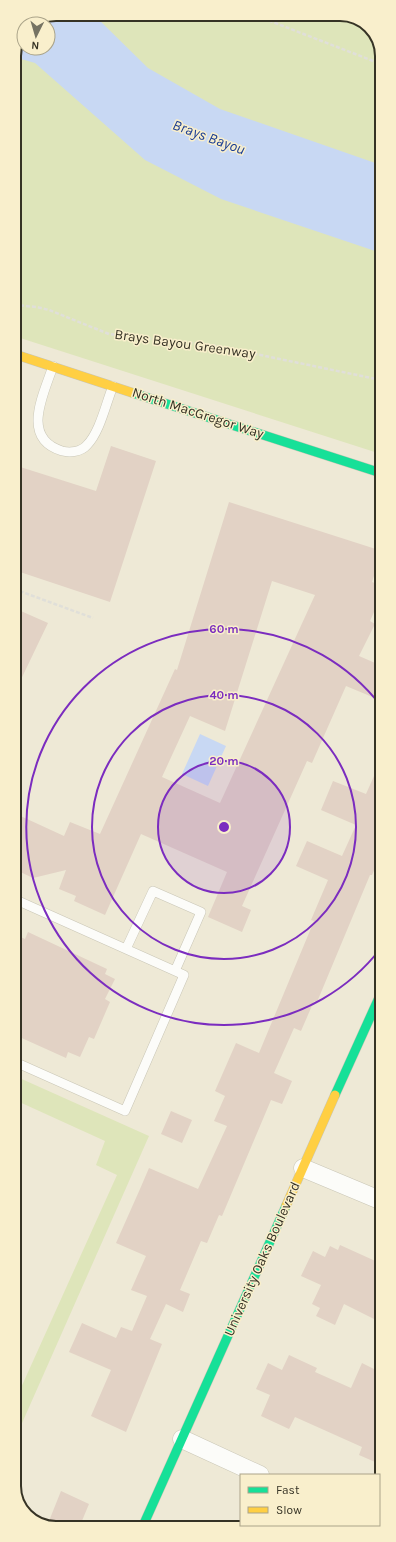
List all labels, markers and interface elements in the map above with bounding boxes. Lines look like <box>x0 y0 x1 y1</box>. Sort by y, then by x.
north arrow <box>16 16 56 56</box>
text: N <box>31 39 40 52</box>
water label: Brays Bayou <box>170 116 248 158</box>
street label: Brays Bayou Greenway <box>113 326 257 362</box>
street label: North MacGregor Way <box>130 384 267 442</box>
text: 60 m <box>209 622 239 636</box>
text: 40 m <box>209 688 239 702</box>
text: 20 m <box>209 754 239 768</box>
centre of rings <box>217 820 231 834</box>
street label: University Oaks Boulevard <box>220 1179 304 1339</box>
legend <box>240 1474 380 1526</box>
text: Fast <box>276 1483 300 1497</box>
text: Slow <box>276 1503 302 1517</box>

